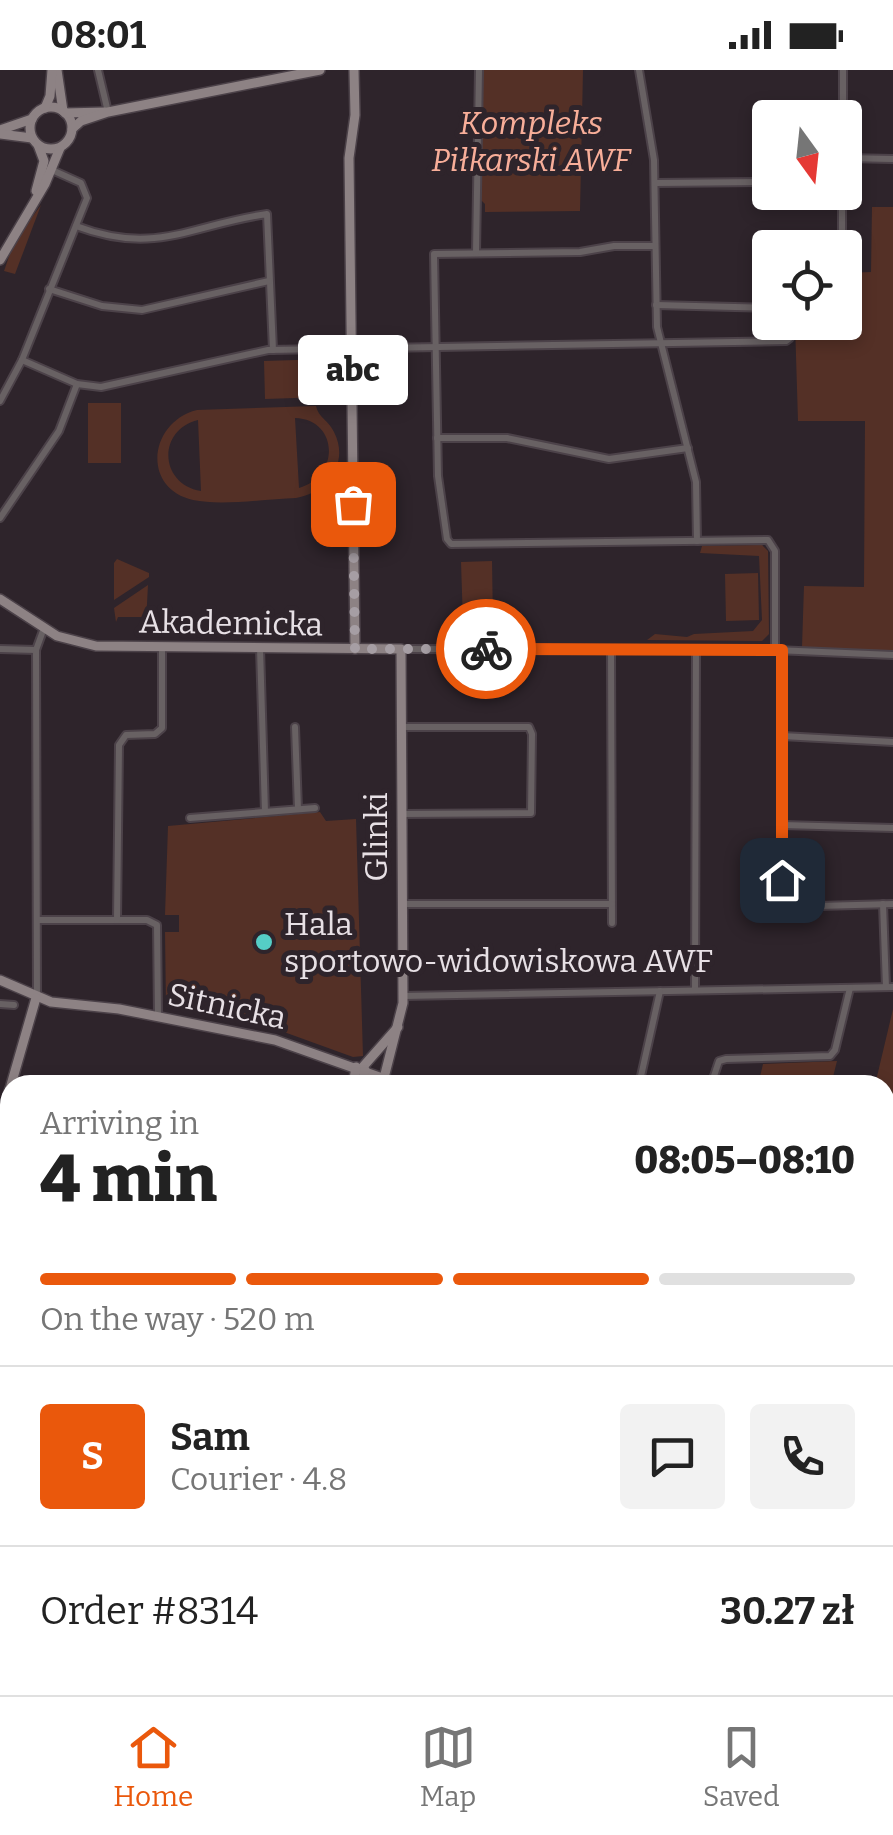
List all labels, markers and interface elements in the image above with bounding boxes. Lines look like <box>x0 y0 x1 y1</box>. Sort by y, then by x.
text: 08:01 <box>50 12 146 58</box>
north arrow <box>752 100 862 210</box>
map controls <box>752 100 862 340</box>
park label: Kompleks Piłkarski AWF <box>431 104 632 179</box>
button: locate <box>752 230 862 340</box>
callout: abc <box>298 334 408 404</box>
text: abc <box>326 351 380 389</box>
pin <box>311 462 396 547</box>
icon: bag <box>326 477 381 532</box>
courier <box>436 599 536 699</box>
street label: Akademicka <box>139 602 323 644</box>
icon: bike <box>459 622 514 677</box>
street label: Glinki <box>357 792 395 882</box>
pin <box>740 838 825 923</box>
icon: home <box>755 853 810 908</box>
place label: Hala sportowo-widowiskowa AWF <box>284 905 713 980</box>
marker: Hala sportowo-widowiskowa AWF <box>253 931 275 953</box>
street label: Sitnicka <box>165 975 289 1037</box>
text: Arriving in <box>40 1104 199 1142</box>
text: 08:05–08:10 <box>634 1137 855 1183</box>
text: 4 min <box>40 1140 217 1218</box>
text: On the way · 520 m <box>40 1300 314 1338</box>
button: chat <box>620 1404 725 1509</box>
button: phone <box>750 1404 855 1509</box>
text: Sam <box>170 1414 250 1460</box>
text: S <box>81 1433 104 1479</box>
text: Courier · 4.8 <box>170 1460 347 1498</box>
text: Order #8314 <box>40 1588 258 1634</box>
text: 30.27 zł <box>720 1588 855 1634</box>
tab: Home <box>113 1720 193 1813</box>
tab: Map <box>420 1720 476 1813</box>
tab: Saved <box>703 1720 780 1813</box>

